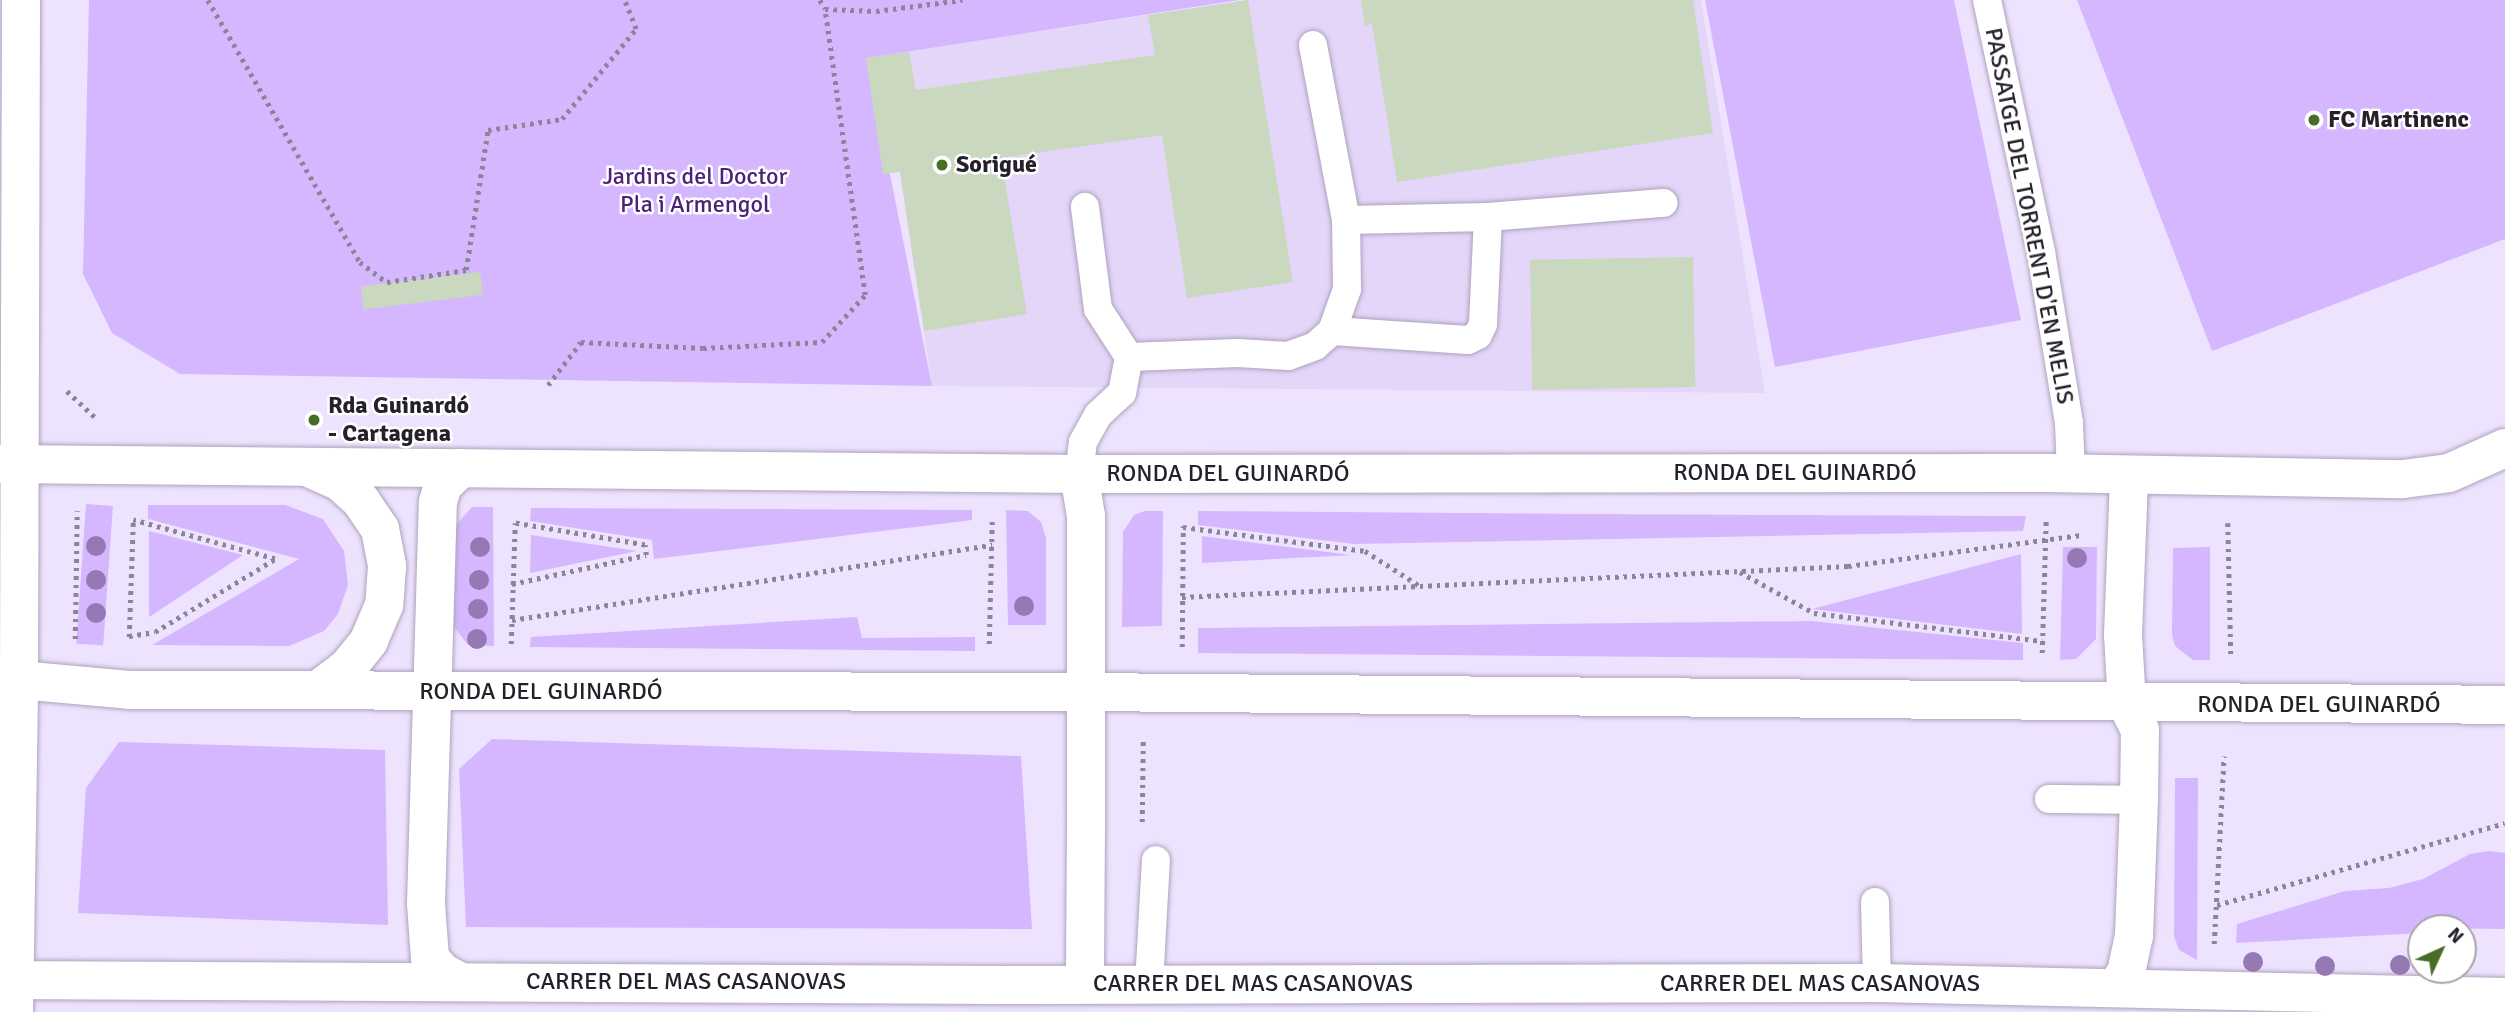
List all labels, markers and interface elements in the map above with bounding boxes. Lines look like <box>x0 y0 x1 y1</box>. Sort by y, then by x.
street label: PASSATGE DEL TORRENT D'EN MELIS <box>1978 25 2080 407</box>
place label: FC Martinenc <box>2328 106 2469 134</box>
marker: FC Martinenc <box>2306 112 2322 128</box>
place label: Sorigué <box>956 151 1037 179</box>
marker: Sorigué <box>934 157 950 173</box>
park label: Jardins del Doctor Pla i Armengol <box>603 163 787 219</box>
place label: Rda Guinardó - Cartagena <box>328 392 469 448</box>
marker: Rda Guinardó - Cartagena <box>306 412 322 428</box>
street label: RONDA DEL GUINARDÓ <box>1673 459 1917 487</box>
street label: RONDA DEL GUINARDÓ <box>1106 460 1350 488</box>
street label: RONDA DEL GUINARDÓ <box>419 678 663 706</box>
street label: RONDA DEL GUINARDÓ <box>2197 691 2441 719</box>
north arrow <box>2407 914 2477 984</box>
text: N <box>2442 922 2469 949</box>
street label: CARRER DEL MAS CASANOVAS <box>526 968 846 996</box>
street label: CARRER DEL MAS CASANOVAS <box>1093 970 1413 998</box>
street label: CARRER DEL MAS CASANOVAS <box>1660 970 1980 998</box>

